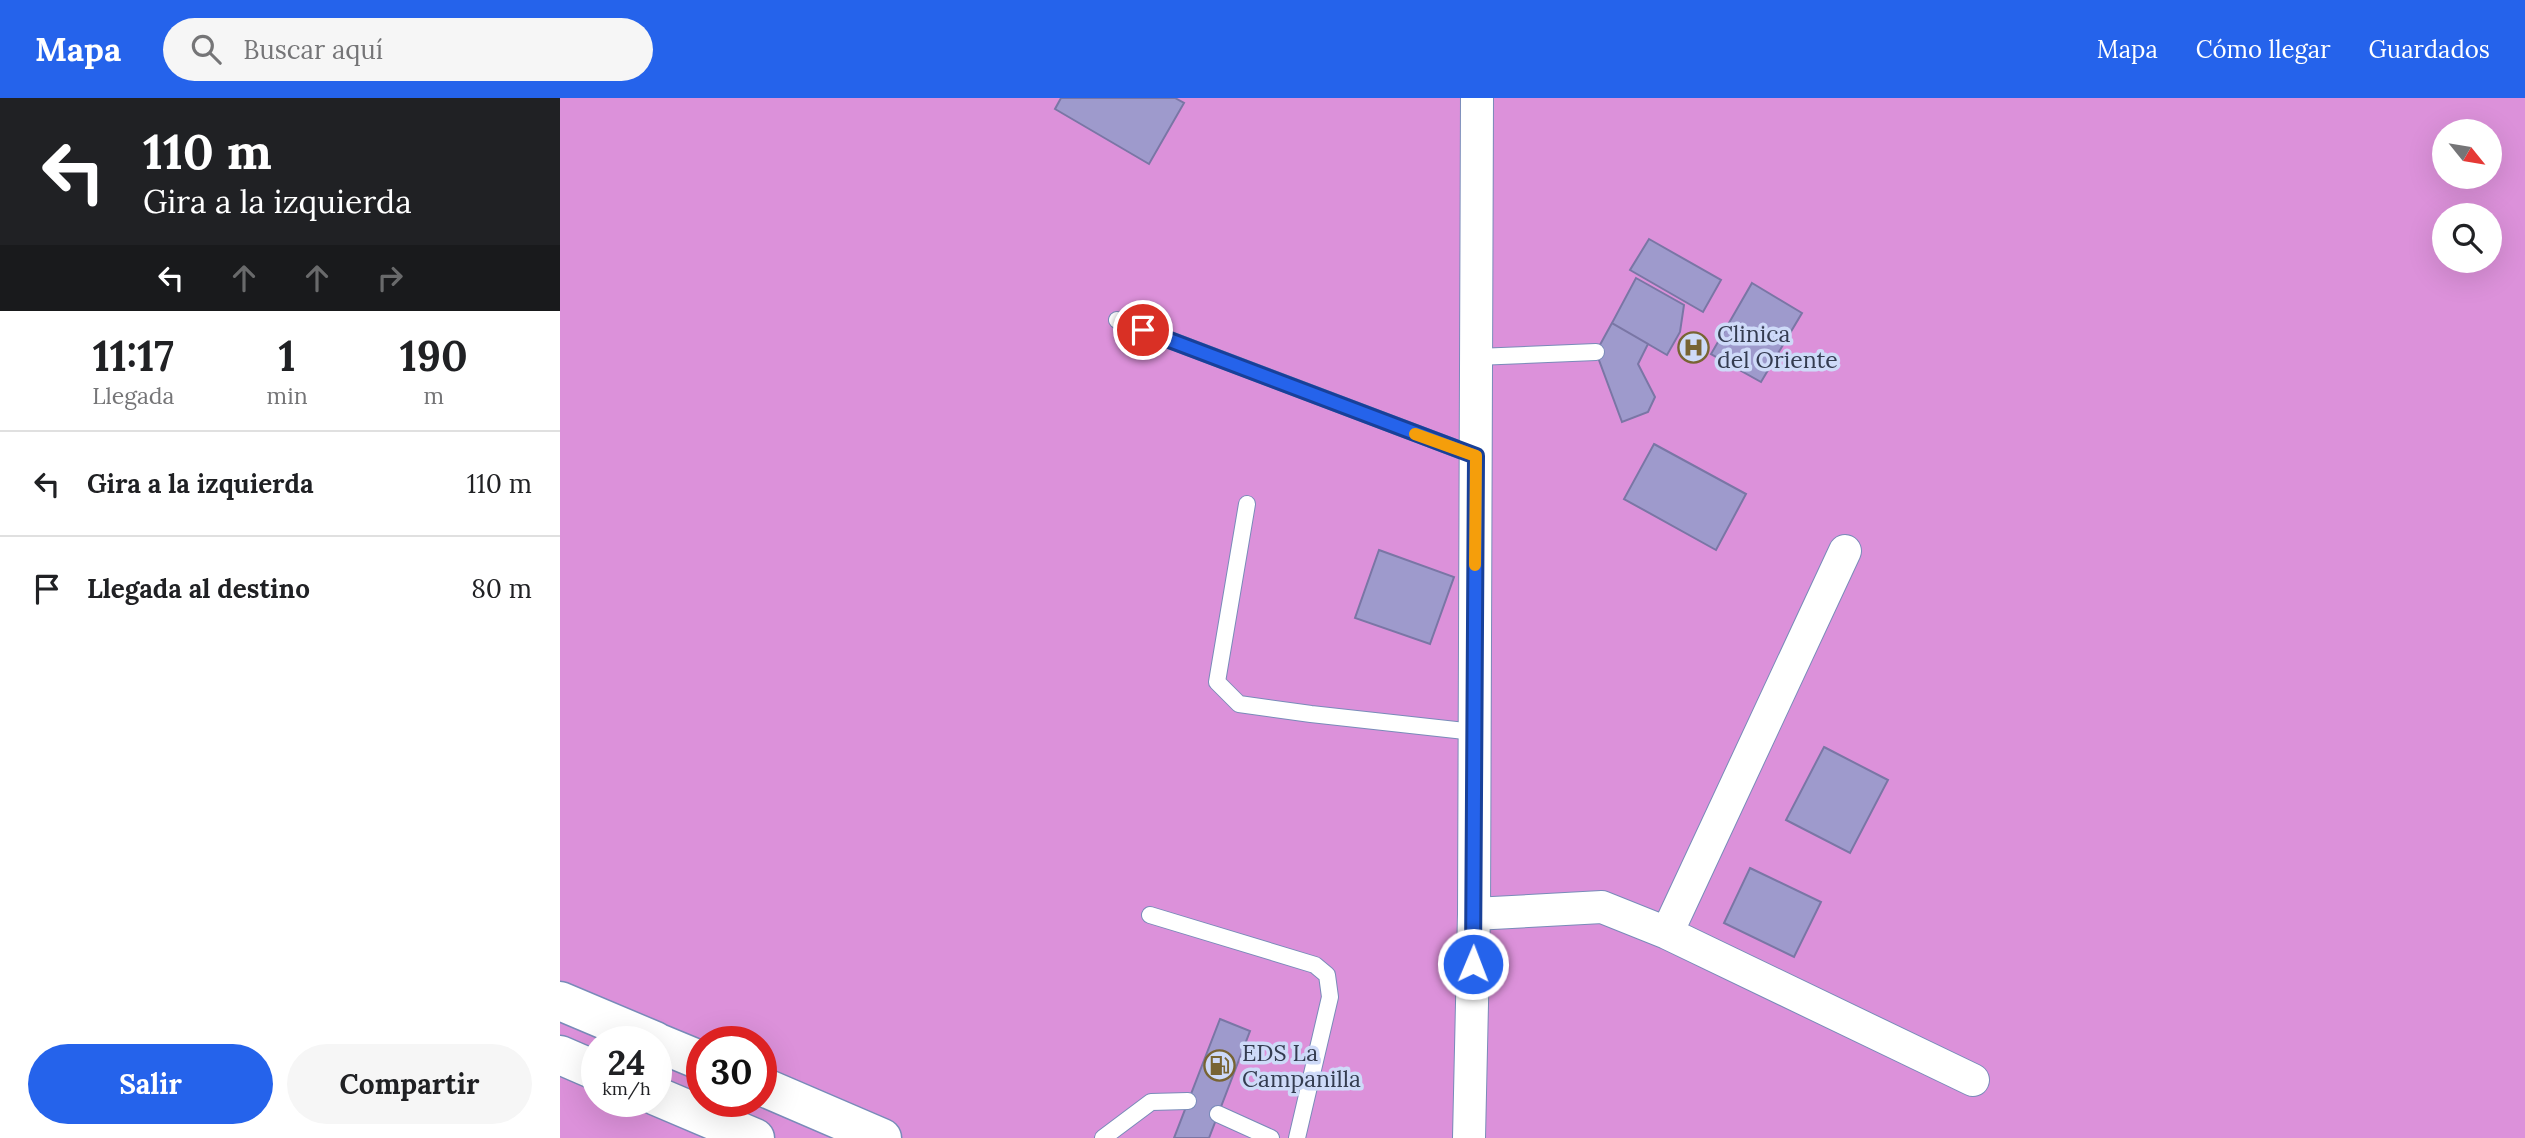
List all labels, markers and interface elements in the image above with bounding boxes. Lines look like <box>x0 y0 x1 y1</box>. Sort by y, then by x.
search box <box>163 18 653 81</box>
text: Mapa <box>35 28 121 70</box>
icon: search <box>187 30 225 68</box>
text: Buscar aquí <box>243 33 383 66</box>
text: Mapa <box>2097 34 2158 65</box>
text: Cómo llegar <box>2196 34 2331 65</box>
text: Guardados <box>2369 34 2490 65</box>
north arrow <box>2432 119 2502 189</box>
map controls <box>2432 119 2502 273</box>
text: 110 m <box>143 120 272 182</box>
icon: left <box>28 126 119 217</box>
text: Gira a la izquierda <box>143 181 412 222</box>
button: search <box>2432 203 2502 273</box>
icon: left <box>152 259 190 297</box>
icon: ahead <box>225 259 263 297</box>
icon: ahead <box>298 259 336 297</box>
icon: right <box>371 259 409 297</box>
pin <box>1113 300 1173 360</box>
icon: arrive <box>1124 311 1162 349</box>
place label: Clinica del Oriente <box>1717 319 1838 374</box>
text: 11:17 <box>93 329 174 383</box>
text: 1 <box>279 329 296 383</box>
text: 190 <box>400 329 468 383</box>
hospital icon: Clinica del Oriente <box>1677 330 1711 364</box>
text: Llegada <box>92 381 174 410</box>
text: min <box>267 381 308 410</box>
text: m <box>424 381 444 410</box>
icon: left <box>28 465 66 503</box>
text: Gira a la izquierda <box>87 467 314 500</box>
text: 110 m <box>467 467 532 500</box>
icon: arrive <box>28 570 66 608</box>
text: Llegada al destino <box>87 572 310 605</box>
text: 80 m <box>471 572 532 605</box>
position arrow <box>1436 927 1510 1001</box>
speed limit sign: 30 <box>686 1026 777 1117</box>
place label: EDS La Campanilla <box>1242 1038 1361 1093</box>
text: 24 <box>608 1040 645 1085</box>
button: Salir <box>28 1044 273 1124</box>
button: Compartir <box>287 1044 532 1124</box>
fuel station icon: EDS La Campanilla <box>1202 1049 1236 1083</box>
text: km/h <box>602 1077 651 1100</box>

